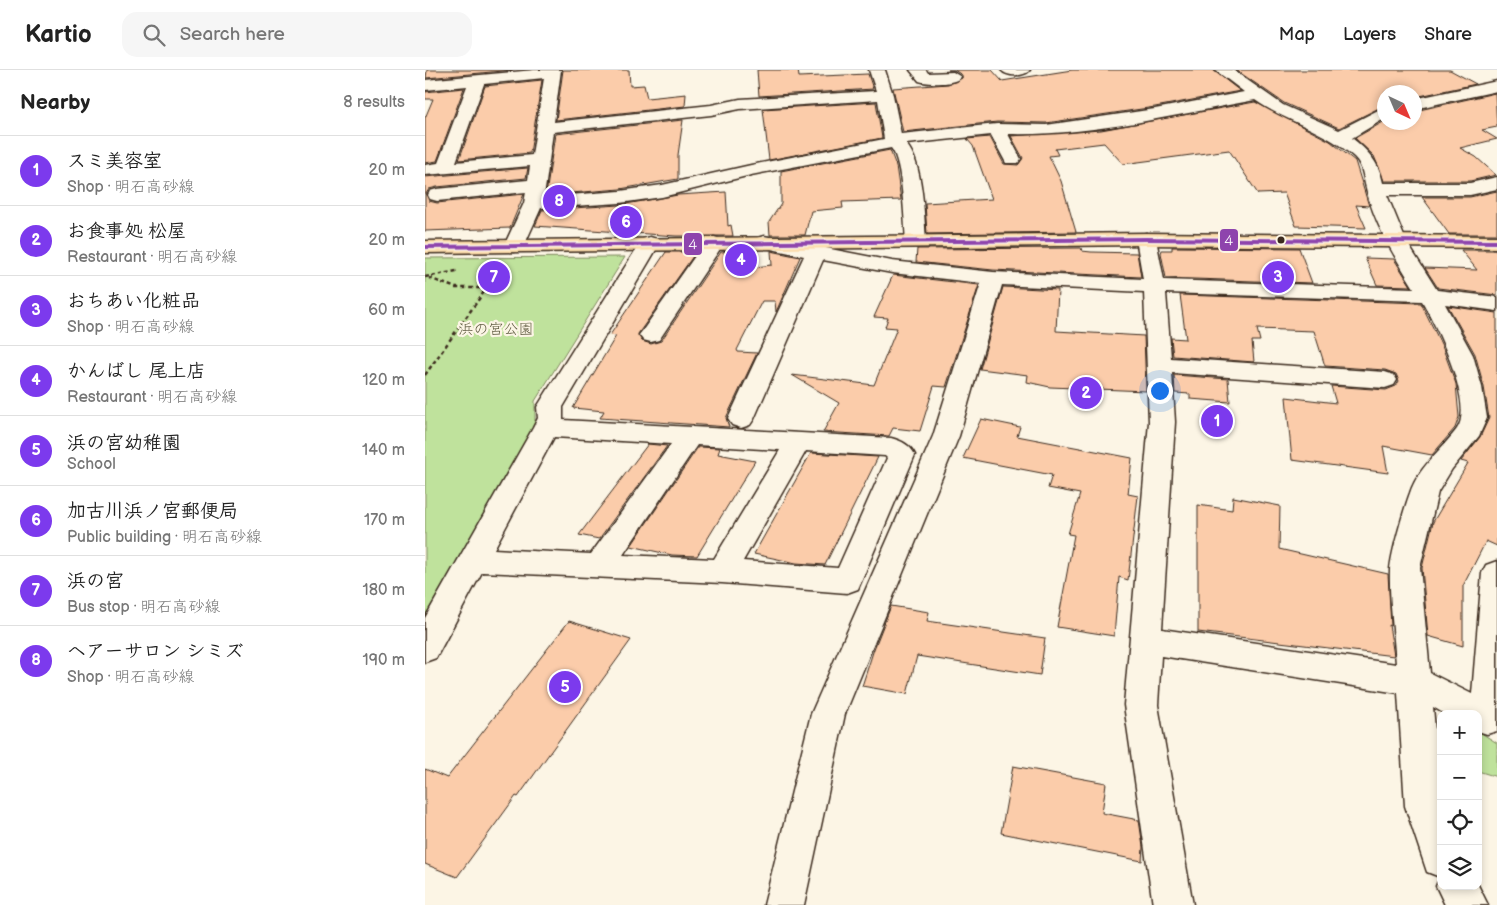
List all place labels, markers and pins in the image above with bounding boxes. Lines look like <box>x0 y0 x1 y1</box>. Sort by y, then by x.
pin: 8 <box>543 182 575 220</box>
pin: 6 <box>610 203 642 241</box>
unlabelled marker <box>1276 235 1286 245</box>
pin: 4 <box>725 241 757 279</box>
pin: 7 <box>478 258 510 296</box>
pin: 3 <box>1262 258 1294 296</box>
pin: 2 <box>1070 374 1102 412</box>
pin: 1 <box>1201 402 1233 440</box>
pin: 5 <box>549 668 581 706</box>

